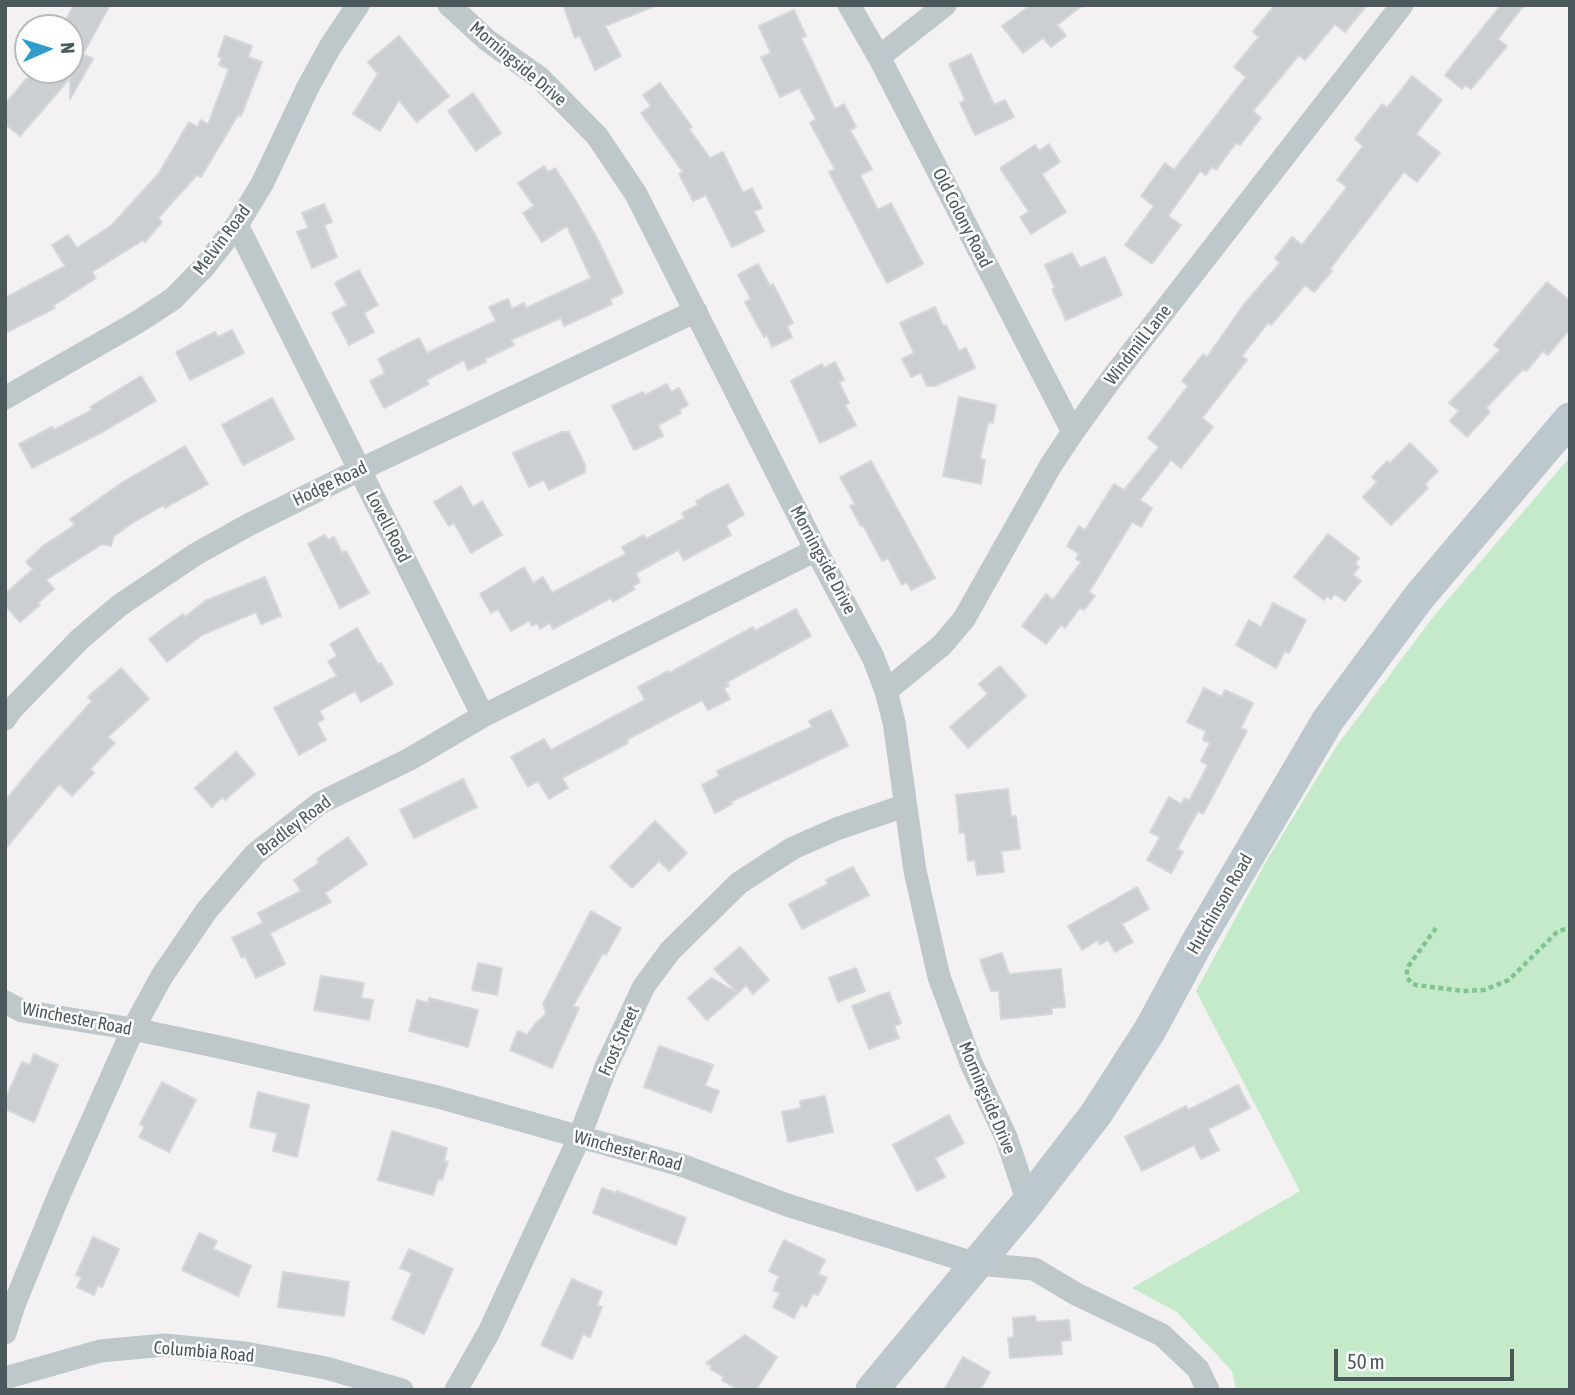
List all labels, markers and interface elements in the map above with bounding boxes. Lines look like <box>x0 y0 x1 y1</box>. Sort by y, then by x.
north arrow <box>14 14 84 84</box>
street label: Morningside Drive <box>465 17 571 111</box>
text: N <box>57 42 79 54</box>
street label: Old Colony Road <box>928 165 996 271</box>
street label: Melvin Road <box>189 201 255 279</box>
street label: Windmill Lane <box>1100 301 1176 389</box>
street label: Hodge Road <box>289 457 371 511</box>
street label: Lovell Road <box>361 488 415 566</box>
street label: Morningside Drive <box>785 502 861 618</box>
street label: Bradley Road <box>253 791 335 861</box>
street label: Hutchinson Road <box>1182 850 1258 958</box>
street label: Winchester Road <box>20 998 134 1040</box>
street label: Frost Street <box>594 1003 644 1079</box>
street label: Morningside Drive <box>954 1039 1020 1157</box>
street label: Winchester Road <box>572 1126 684 1176</box>
scale bar <box>1337 1336 1517 1380</box>
street label: Columbia Road <box>153 1337 255 1367</box>
text: 50 m <box>1347 1349 1385 1373</box>

